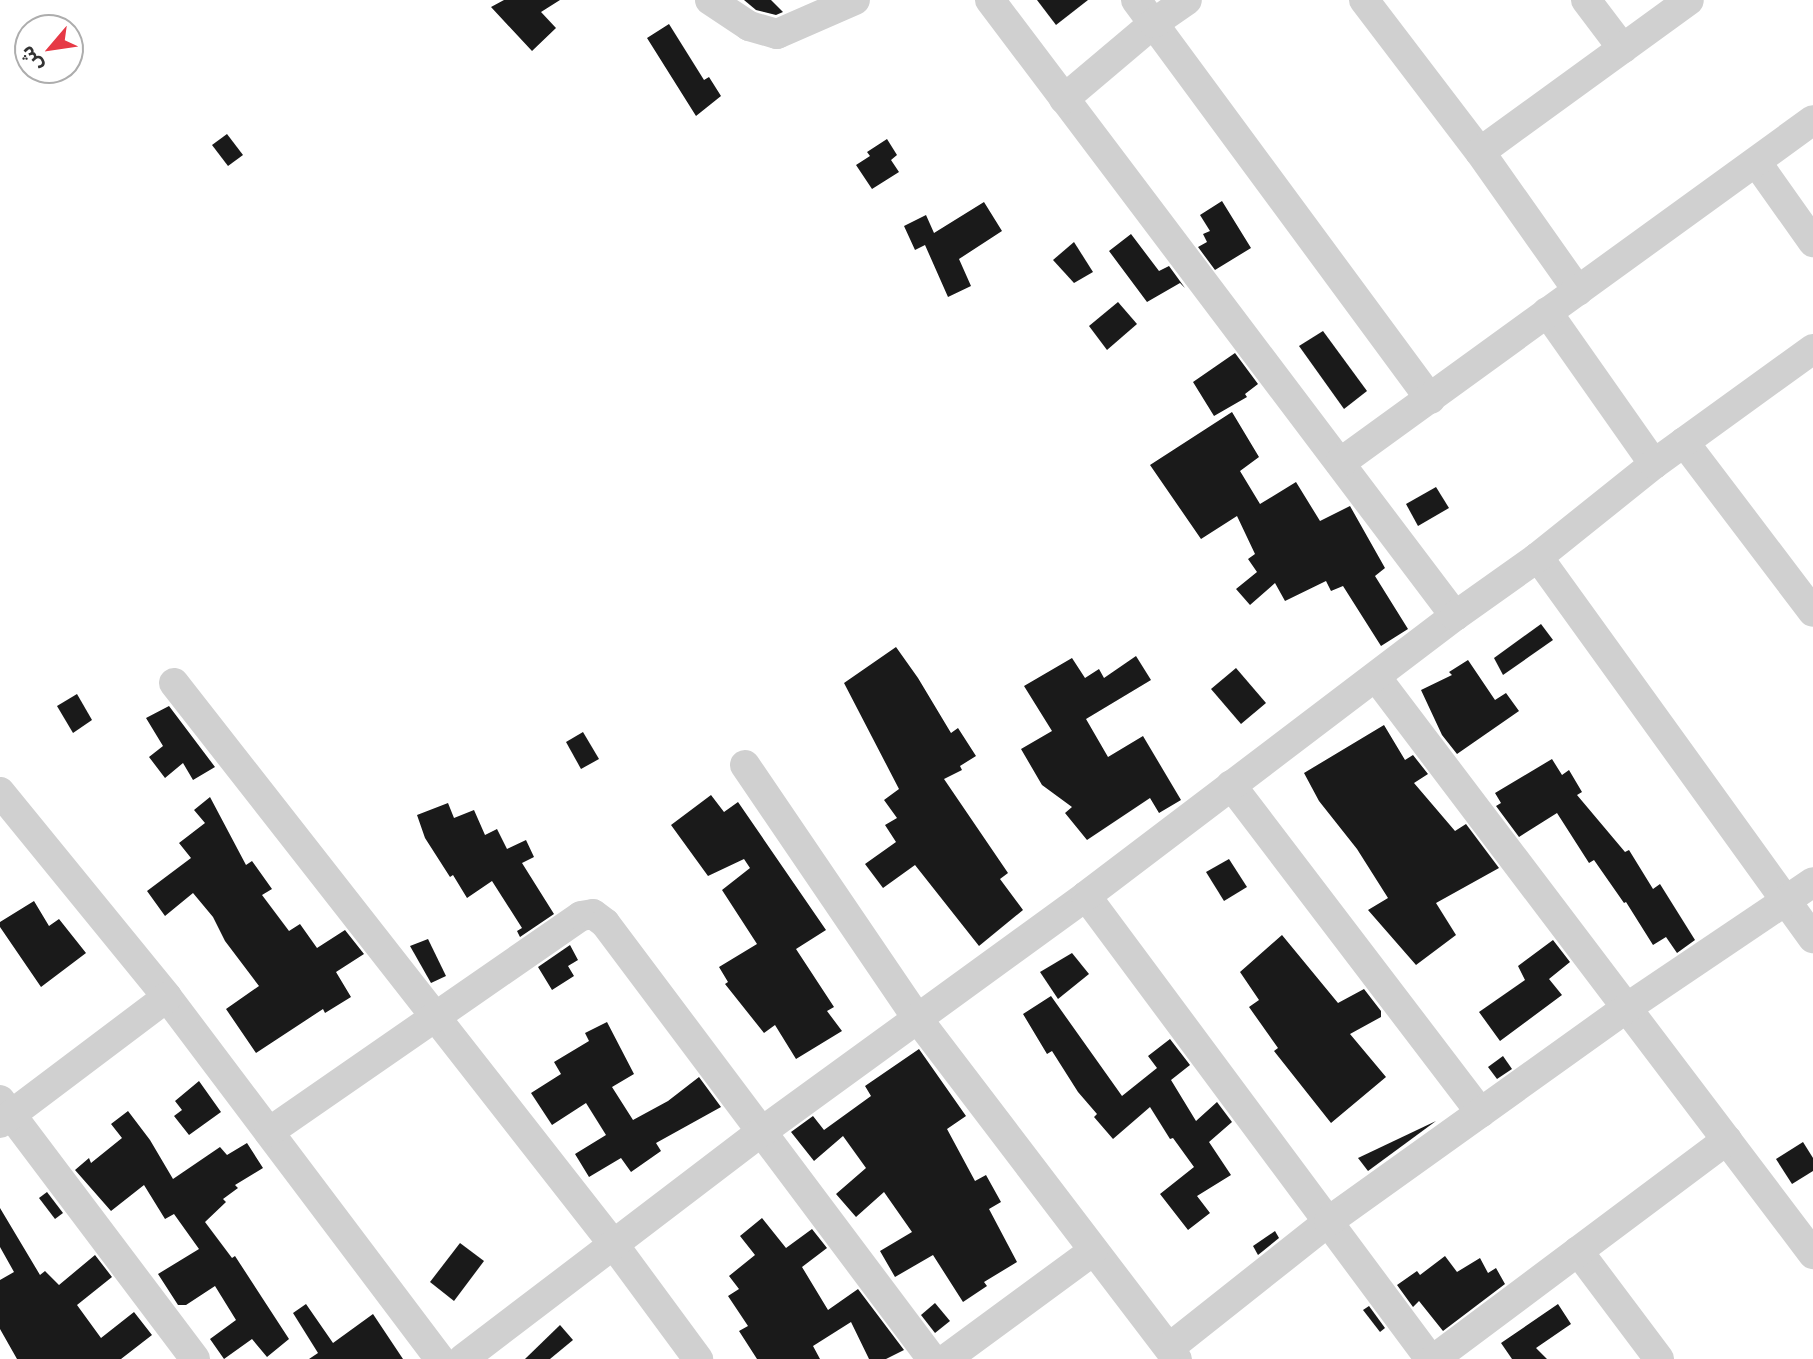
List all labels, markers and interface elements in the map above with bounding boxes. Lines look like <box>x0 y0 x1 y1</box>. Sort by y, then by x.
north arrow <box>14 14 84 84</box>
text: ش <box>14 41 50 76</box>

